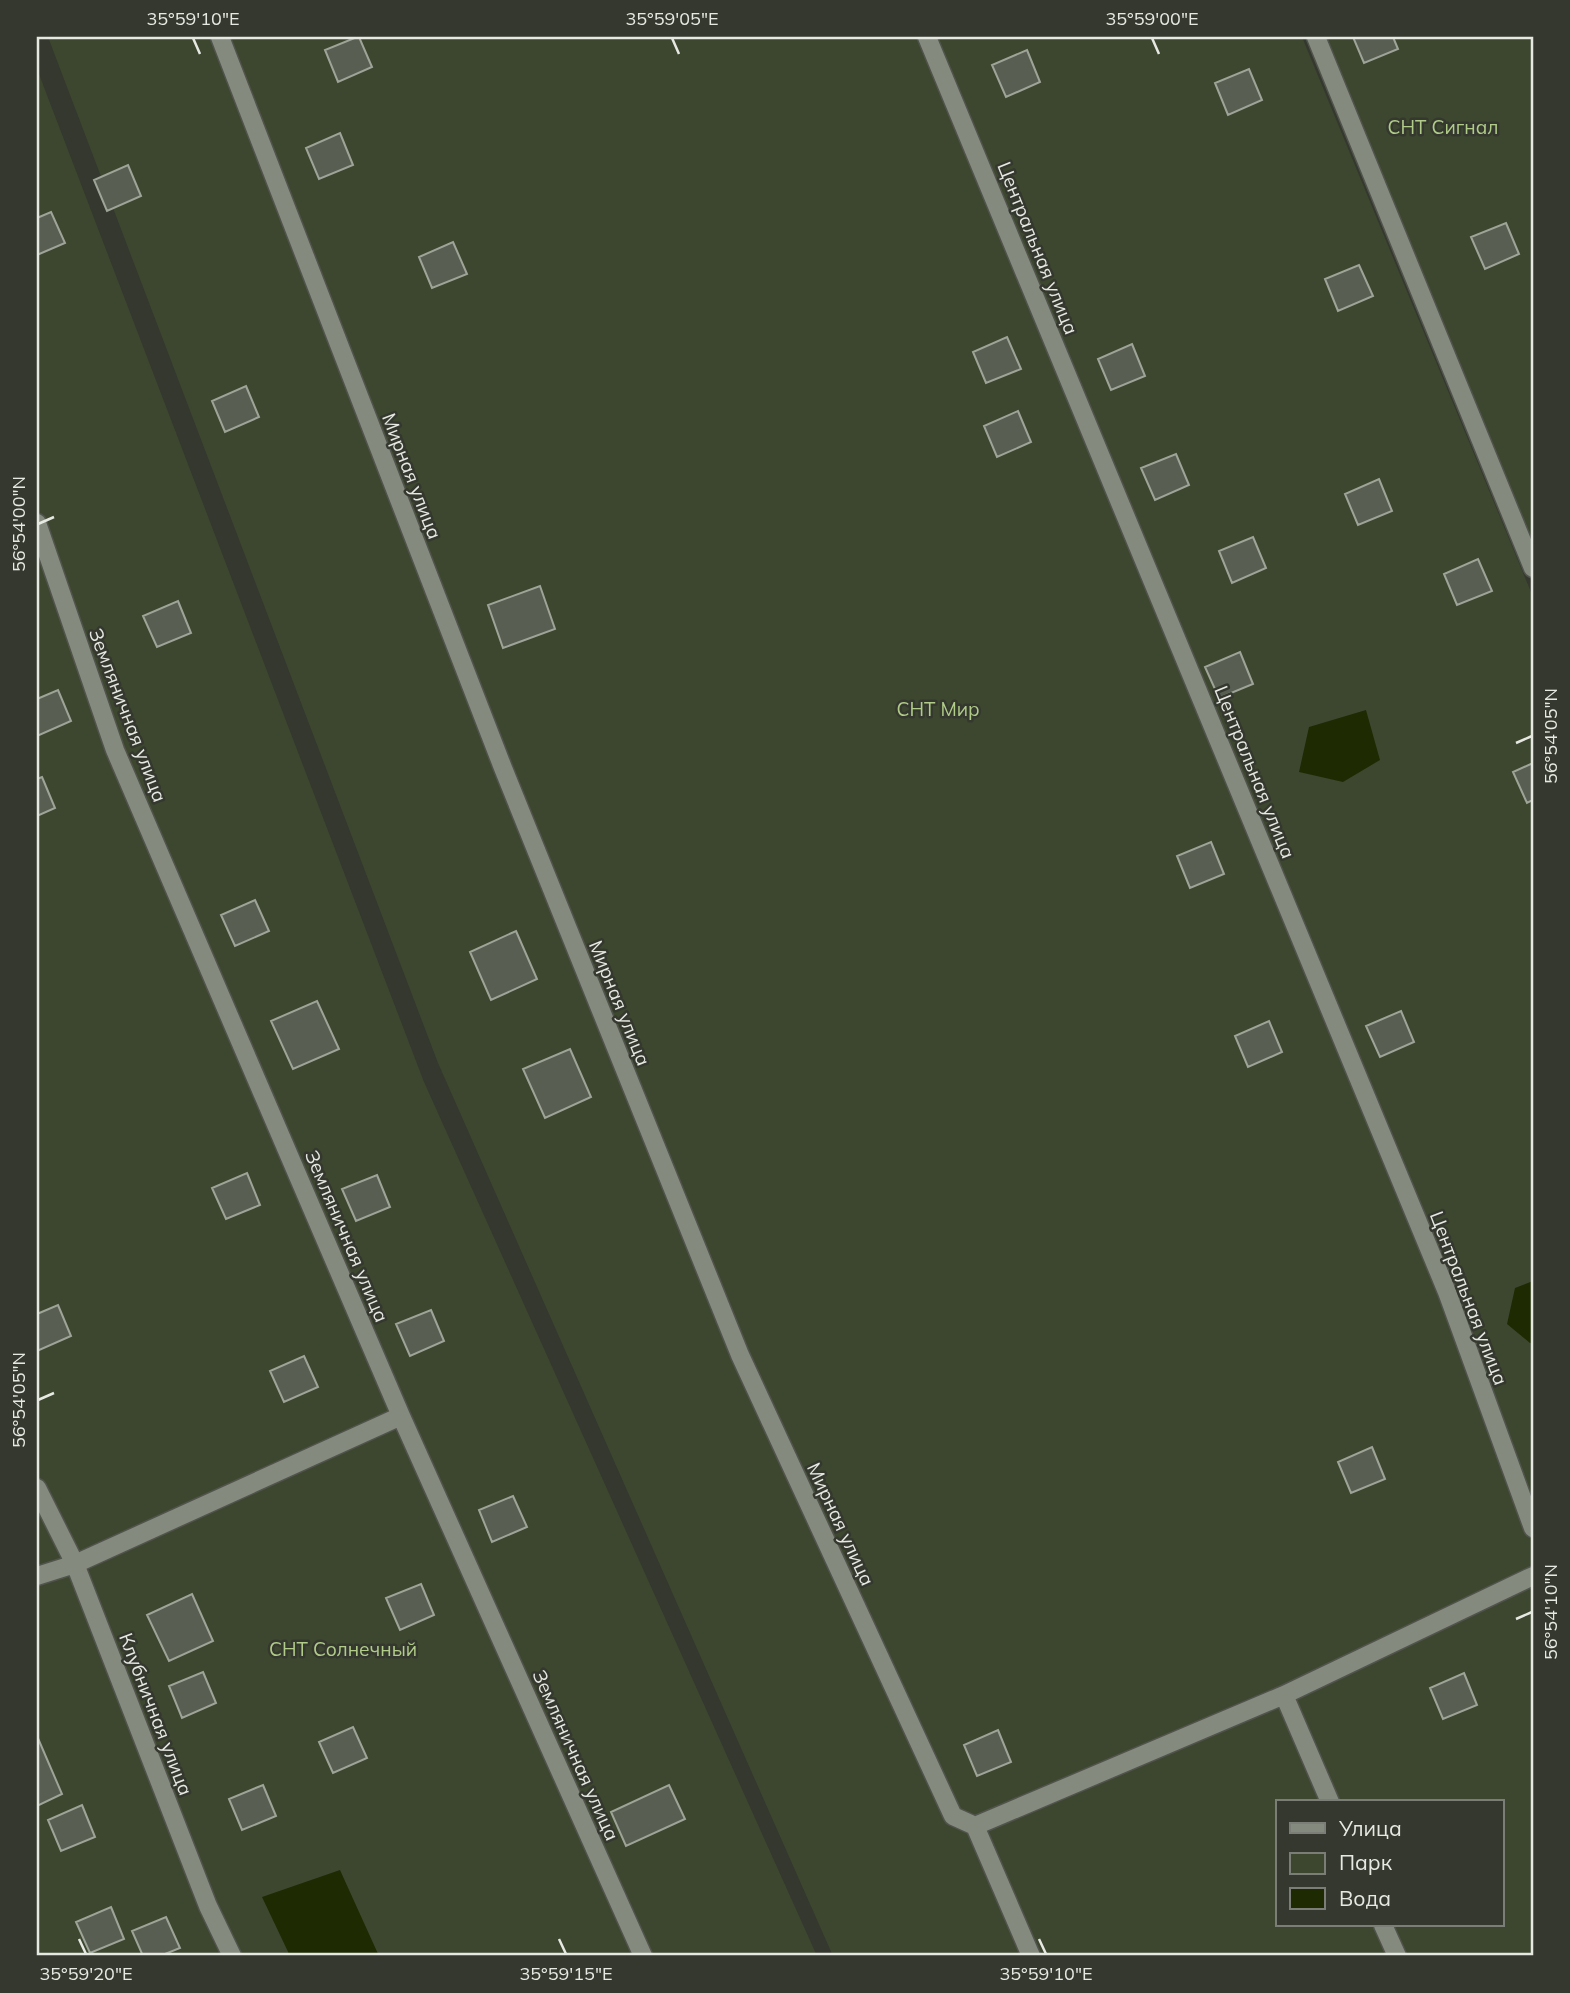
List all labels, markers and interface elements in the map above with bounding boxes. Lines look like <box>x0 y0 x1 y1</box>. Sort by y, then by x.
text: 35°59'10"E <box>146 7 240 30</box>
text: 35°59'05"E <box>625 7 719 30</box>
text: 35°59'00"E <box>1105 7 1199 30</box>
park label: СНТ Сигнал <box>1388 115 1498 139</box>
street label: Центральная улица <box>992 158 1084 338</box>
street label: Мирная улица <box>377 410 447 542</box>
text: 56°54'00"N <box>7 476 30 572</box>
street label: Земляничная улица <box>84 625 172 805</box>
street label: Центральная улица <box>1209 682 1301 862</box>
text: 56°54'05"N <box>1539 688 1562 784</box>
park label: СНТ Мир <box>896 697 980 721</box>
street label: Мирная улица <box>584 937 656 1069</box>
street label: Земляничная улица <box>300 1146 394 1326</box>
street label: Центральная улица <box>1425 1208 1513 1388</box>
text: 56°54'05"N <box>7 1352 30 1448</box>
street label: Мирная улица <box>802 1459 880 1589</box>
text: 56°54'10"N <box>1539 1564 1562 1660</box>
street label: Клубничная улица <box>114 1629 198 1799</box>
park label: СНТ Солнечный <box>269 1637 417 1661</box>
street label: Земляничная улица <box>528 1666 624 1844</box>
legend <box>1276 1800 1504 1926</box>
text: Улица <box>1338 1815 1402 1841</box>
text: Парк <box>1339 1849 1393 1875</box>
text: Вода <box>1339 1885 1391 1911</box>
text: 35°59'20"E <box>39 1962 133 1985</box>
text: 35°59'15"E <box>519 1962 613 1985</box>
text: 35°59'10"E <box>999 1962 1093 1985</box>

